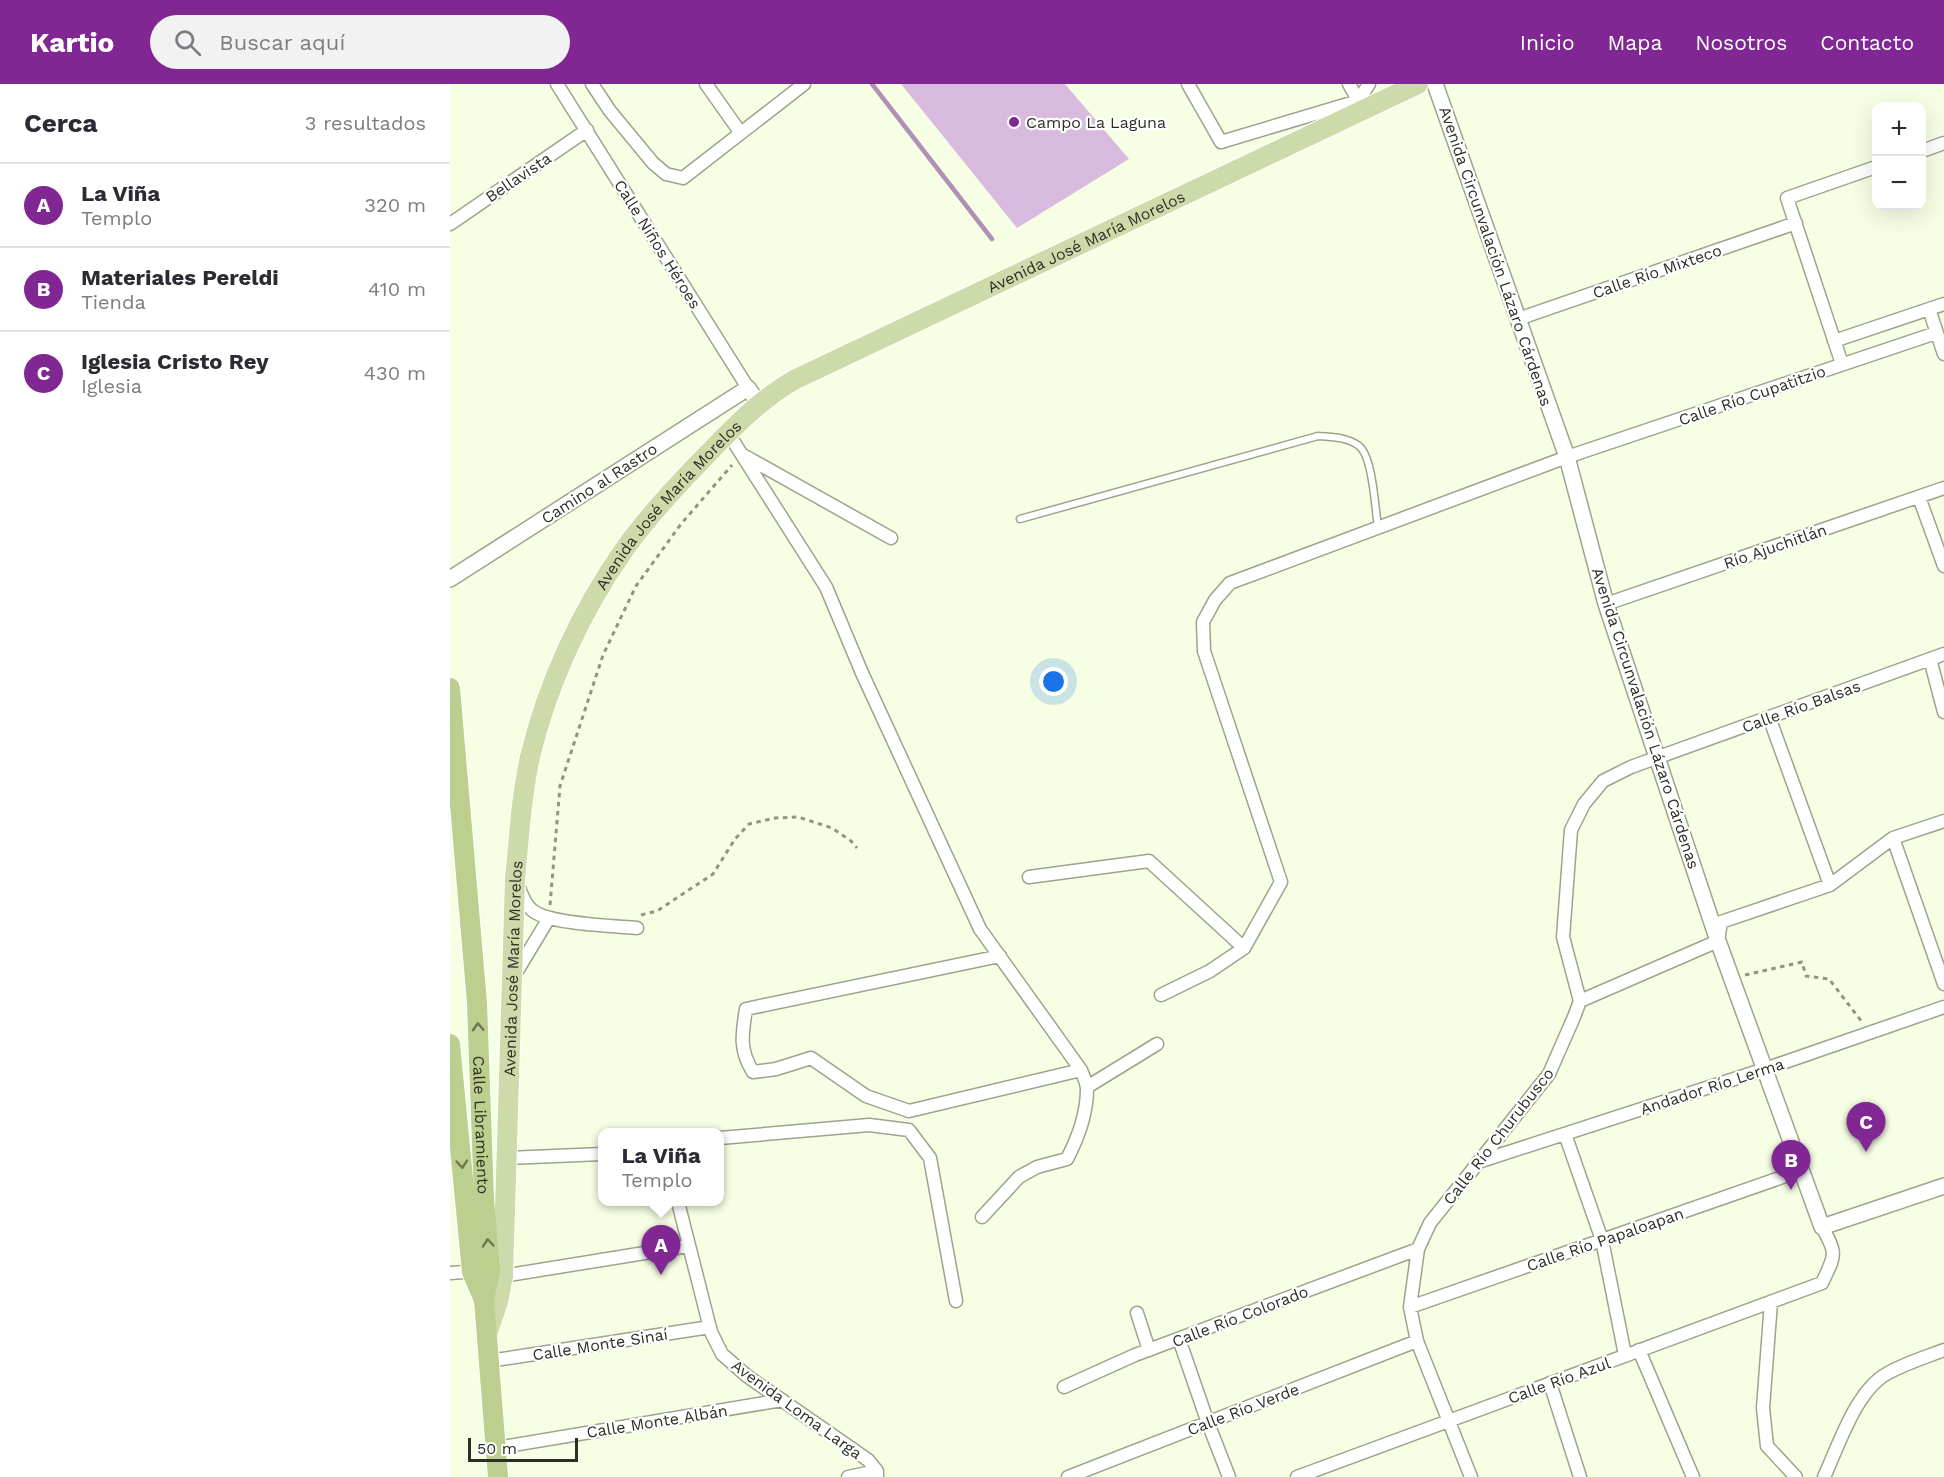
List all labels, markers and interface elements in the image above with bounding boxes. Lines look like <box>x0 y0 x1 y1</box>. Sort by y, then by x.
search box <box>150 15 570 69</box>
text: Kartio <box>30 26 114 59</box>
icon: search <box>171 26 204 59</box>
text: Buscar aquí <box>219 30 345 55</box>
text: Inicio <box>1520 30 1575 55</box>
text: Mapa <box>1608 30 1662 55</box>
text: Nosotros <box>1695 30 1787 55</box>
text: Contacto <box>1820 30 1914 55</box>
map controls <box>1872 102 1926 210</box>
button: + <box>1872 102 1926 156</box>
street label: Avenida Circunvalación Lázaro Cárdenas <box>1435 104 1556 409</box>
text: Cerca <box>24 108 98 138</box>
text: 3 resultados <box>305 111 426 135</box>
place label: Campo La Laguna <box>1026 113 1166 132</box>
marker: Campo La Laguna <box>1007 115 1021 129</box>
street label: Bellavista <box>482 149 555 206</box>
button: − <box>1872 156 1926 210</box>
street label: Calle Niños Héroes <box>610 176 705 312</box>
text: La Viña <box>81 181 160 206</box>
street label: Avenida José María Morelos <box>984 187 1188 297</box>
text: A <box>37 193 50 217</box>
text: 320 m <box>364 193 426 217</box>
text: Templo <box>81 206 152 230</box>
street label: Calle Río Mixteco <box>1590 240 1724 302</box>
text: Materiales Pereldi <box>81 265 279 290</box>
text: B <box>37 277 50 301</box>
text: 410 m <box>368 277 426 301</box>
text: Tienda <box>81 290 146 314</box>
text: Iglesia Cristo Rey <box>81 349 269 374</box>
text: C <box>37 361 50 385</box>
text: 430 m <box>364 361 426 385</box>
street label: Calle Río Cupatitzio <box>1676 361 1828 430</box>
text: Iglesia <box>81 374 142 398</box>
street label: Avenida José María Morelos <box>592 417 745 593</box>
street label: Camino al Rastro <box>538 439 661 528</box>
street label: Río Ajuchitlán <box>1721 520 1829 573</box>
street label: Avenida Circunvalación Lázaro Cárdenas <box>1588 565 1703 871</box>
your location <box>1039 667 1068 696</box>
street label: Calle Río Balsas <box>1739 676 1863 737</box>
street label: Avenida José María Morelos <box>500 860 527 1077</box>
one-way arrow <box>471 1022 484 1031</box>
street label: Andador Río Lerma <box>1638 1054 1786 1119</box>
street label: Calle Libramiento <box>469 1055 493 1194</box>
street label: Calle Río Churubusco <box>1439 1064 1558 1209</box>
pin: C <box>1846 1102 1886 1152</box>
popup <box>598 1128 724 1206</box>
pin: B <box>1772 1140 1810 1190</box>
text: La Viña <box>621 1143 701 1168</box>
one-way arrow <box>455 1160 468 1169</box>
text: Templo <box>621 1168 693 1192</box>
street label: Calle Río Papaloapan <box>1524 1204 1686 1275</box>
pin: A <box>642 1226 680 1275</box>
one-way arrow <box>482 1238 495 1247</box>
street label: Calle Río Colorado <box>1169 1282 1311 1351</box>
street label: Calle Monte Sinaí <box>531 1324 669 1365</box>
street label: Calle Río Azul <box>1505 1353 1613 1408</box>
street label: Avenida Loma Larga <box>728 1356 866 1463</box>
street label: Calle Río Verde <box>1185 1379 1302 1440</box>
street label: Calle Monte Albán <box>585 1401 729 1442</box>
scale bar <box>468 1435 578 1462</box>
text: 50 m <box>477 1439 517 1458</box>

